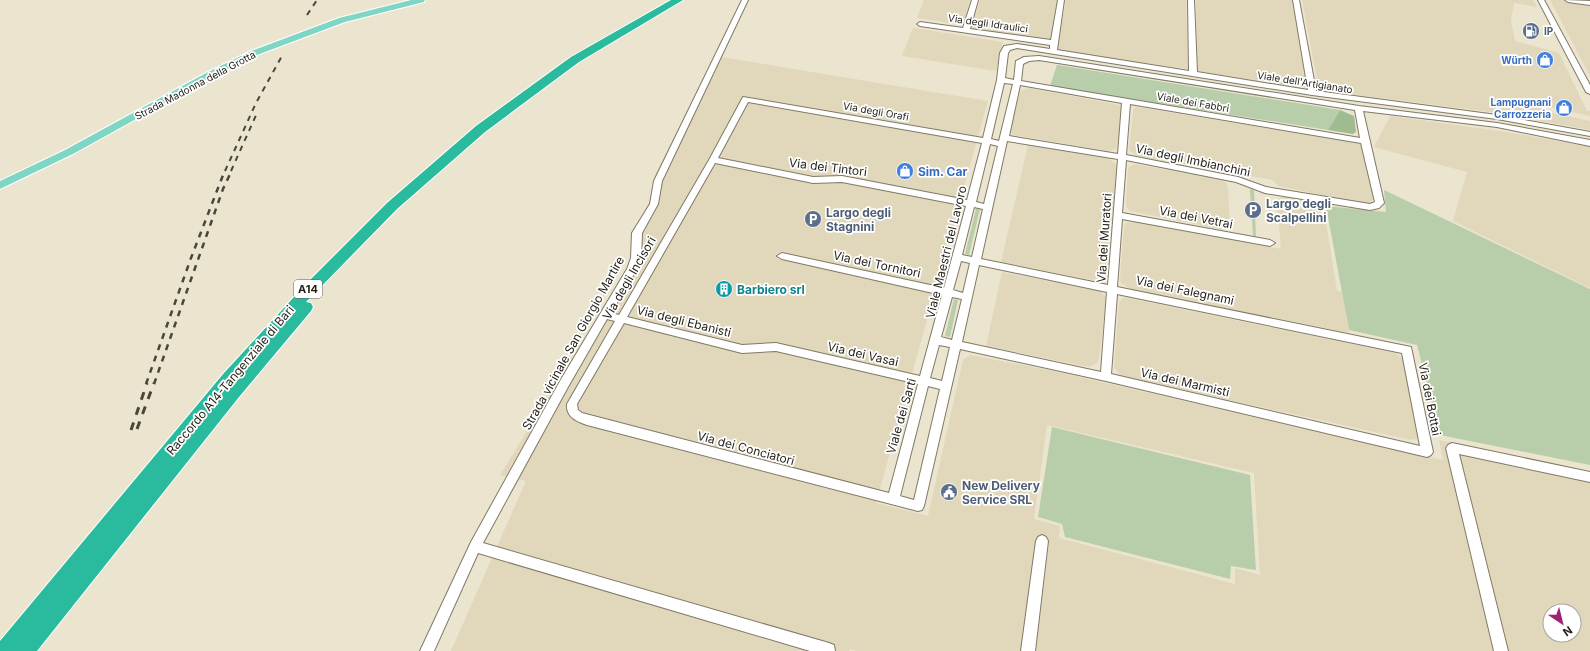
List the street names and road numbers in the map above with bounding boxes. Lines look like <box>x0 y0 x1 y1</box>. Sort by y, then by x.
street label: Via degli Idraulici <box>947 11 1029 35</box>
street label: Strada Madonna della Grotta <box>133 48 257 122</box>
street label: Viale dell'Artigianato <box>1256 69 1354 95</box>
street label: Viale dei Fabbri <box>1156 90 1230 114</box>
street label: Via degli Orafi <box>842 99 910 123</box>
street label: Via degli Imbianchini <box>1134 141 1252 180</box>
street label: Via dei Tintori <box>788 155 868 179</box>
street label: Viale Maestri del Lavoro <box>922 184 970 320</box>
street label: Via dei Muratori <box>1093 193 1115 283</box>
street label: Via dei Vetrai <box>1158 203 1234 232</box>
street label: Via degli Incisori <box>599 234 659 322</box>
street label: Via dei Tornitori <box>832 247 922 281</box>
street label: Strada vicinale San Giorgio Martire <box>519 253 627 433</box>
street label: Via dei Falegnami <box>1135 272 1236 308</box>
road number: A14 <box>294 280 322 298</box>
street label: Raccordo A14-Tangenziale di Bari <box>163 302 297 458</box>
street label: Via degli Ebanisti <box>635 302 733 340</box>
street label: Via dei Vasai <box>826 339 900 369</box>
street label: Via dei Bottai <box>1416 361 1444 437</box>
street label: Via dei Marmisti <box>1139 364 1231 400</box>
street label: Viale dei Sarti <box>883 376 919 455</box>
street label: Via dei Conciatori <box>696 428 796 468</box>

